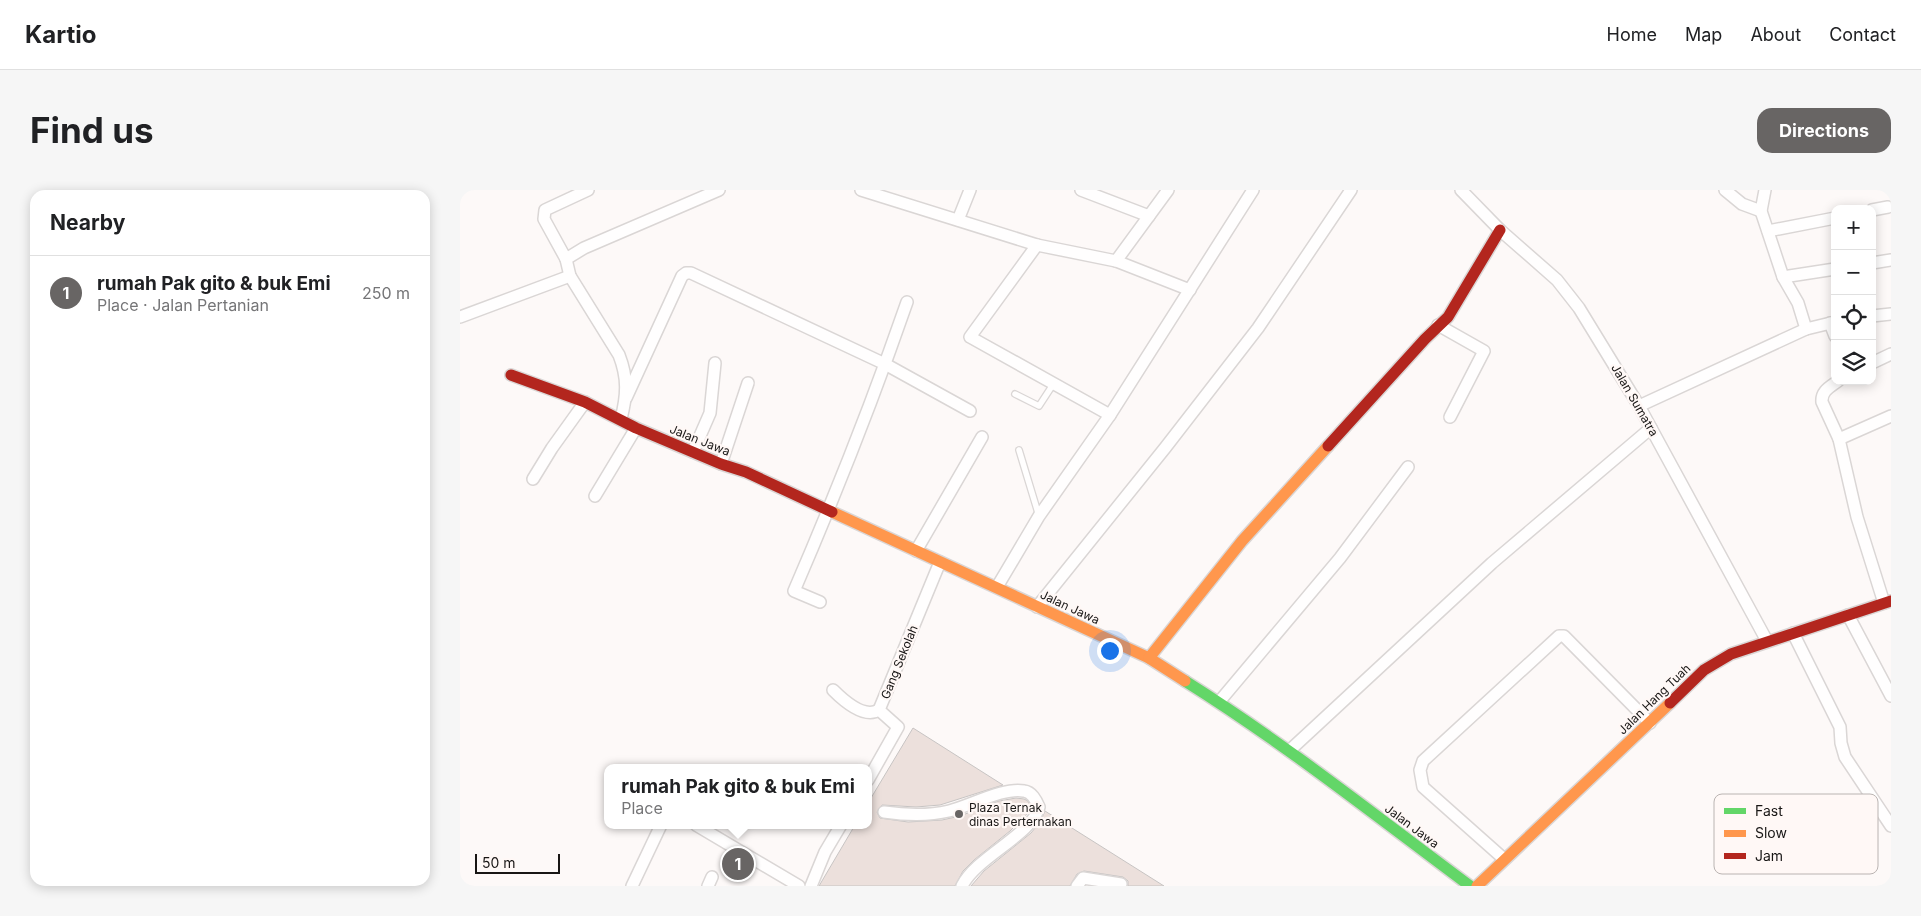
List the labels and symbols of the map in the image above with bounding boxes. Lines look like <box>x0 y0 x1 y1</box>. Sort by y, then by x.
street label: Jalan Sumatra <box>1608 361 1662 439</box>
street label: Jalan Jawa <box>668 421 732 459</box>
street label: Jalan Jawa <box>1038 587 1102 627</box>
street label: Gang Sekolah <box>877 623 921 701</box>
your location <box>1097 638 1123 664</box>
street label: Jalan Hang Tuah <box>1615 661 1693 737</box>
legend <box>1714 794 1878 874</box>
place label: Plaza Ternak dinas Perternakan <box>969 800 1072 829</box>
street label: Jalan Jawa <box>1382 801 1442 851</box>
text: Fast <box>1755 802 1783 819</box>
marker: Plaza Ternak dinas Perternakan <box>953 808 965 820</box>
text: Slow <box>1755 824 1787 841</box>
pin: 1 <box>722 845 754 883</box>
text: Jam <box>1755 847 1783 864</box>
scale bar <box>475 851 560 874</box>

